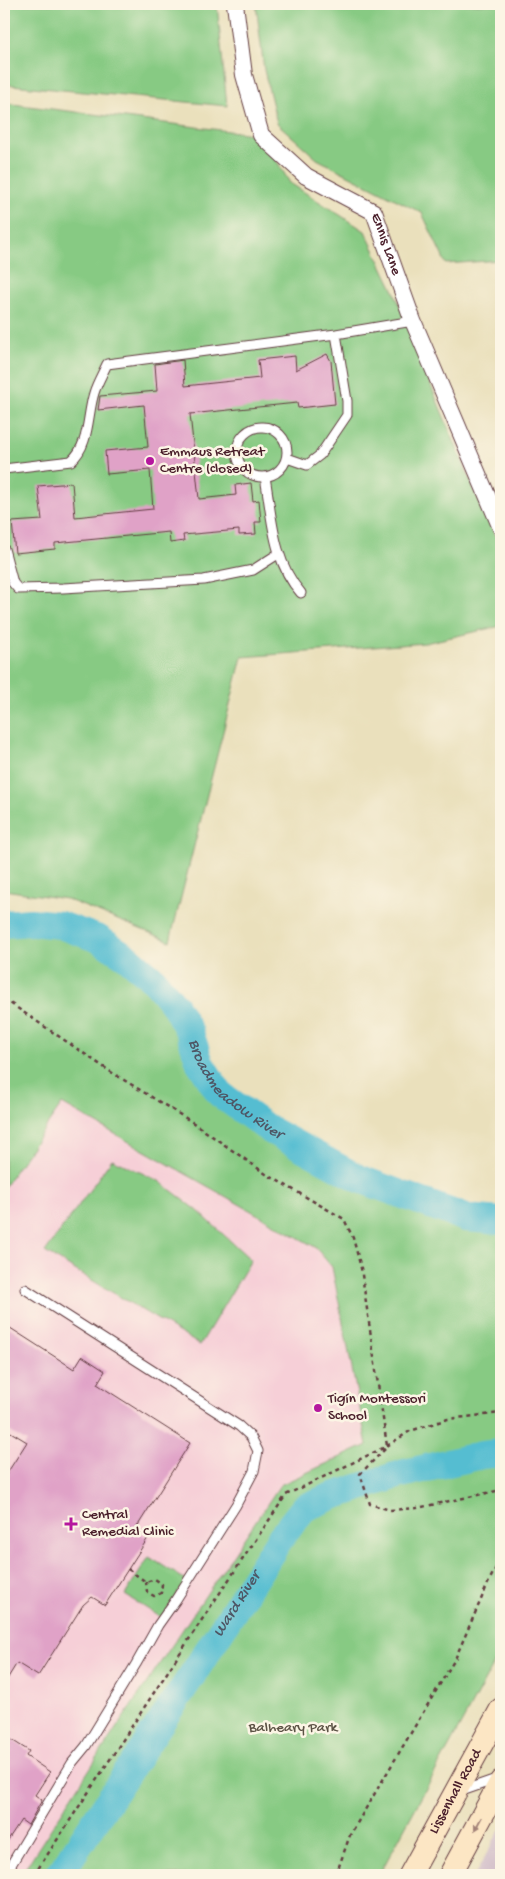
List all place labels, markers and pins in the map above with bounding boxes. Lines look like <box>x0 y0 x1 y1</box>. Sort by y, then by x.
place label: Emmaus Retreat Centre (closed) <box>160 443 266 478</box>
marker: Emmaus Retreat Centre (closed) <box>144 455 156 467</box>
place label: Tigín Montessori School <box>327 1390 426 1425</box>
marker: Tigín Montessori School <box>312 1402 324 1414</box>
place label: Central Remedial Clinic <box>82 1506 174 1541</box>
marker: Central Remedial Clinic <box>64 1517 78 1531</box>

